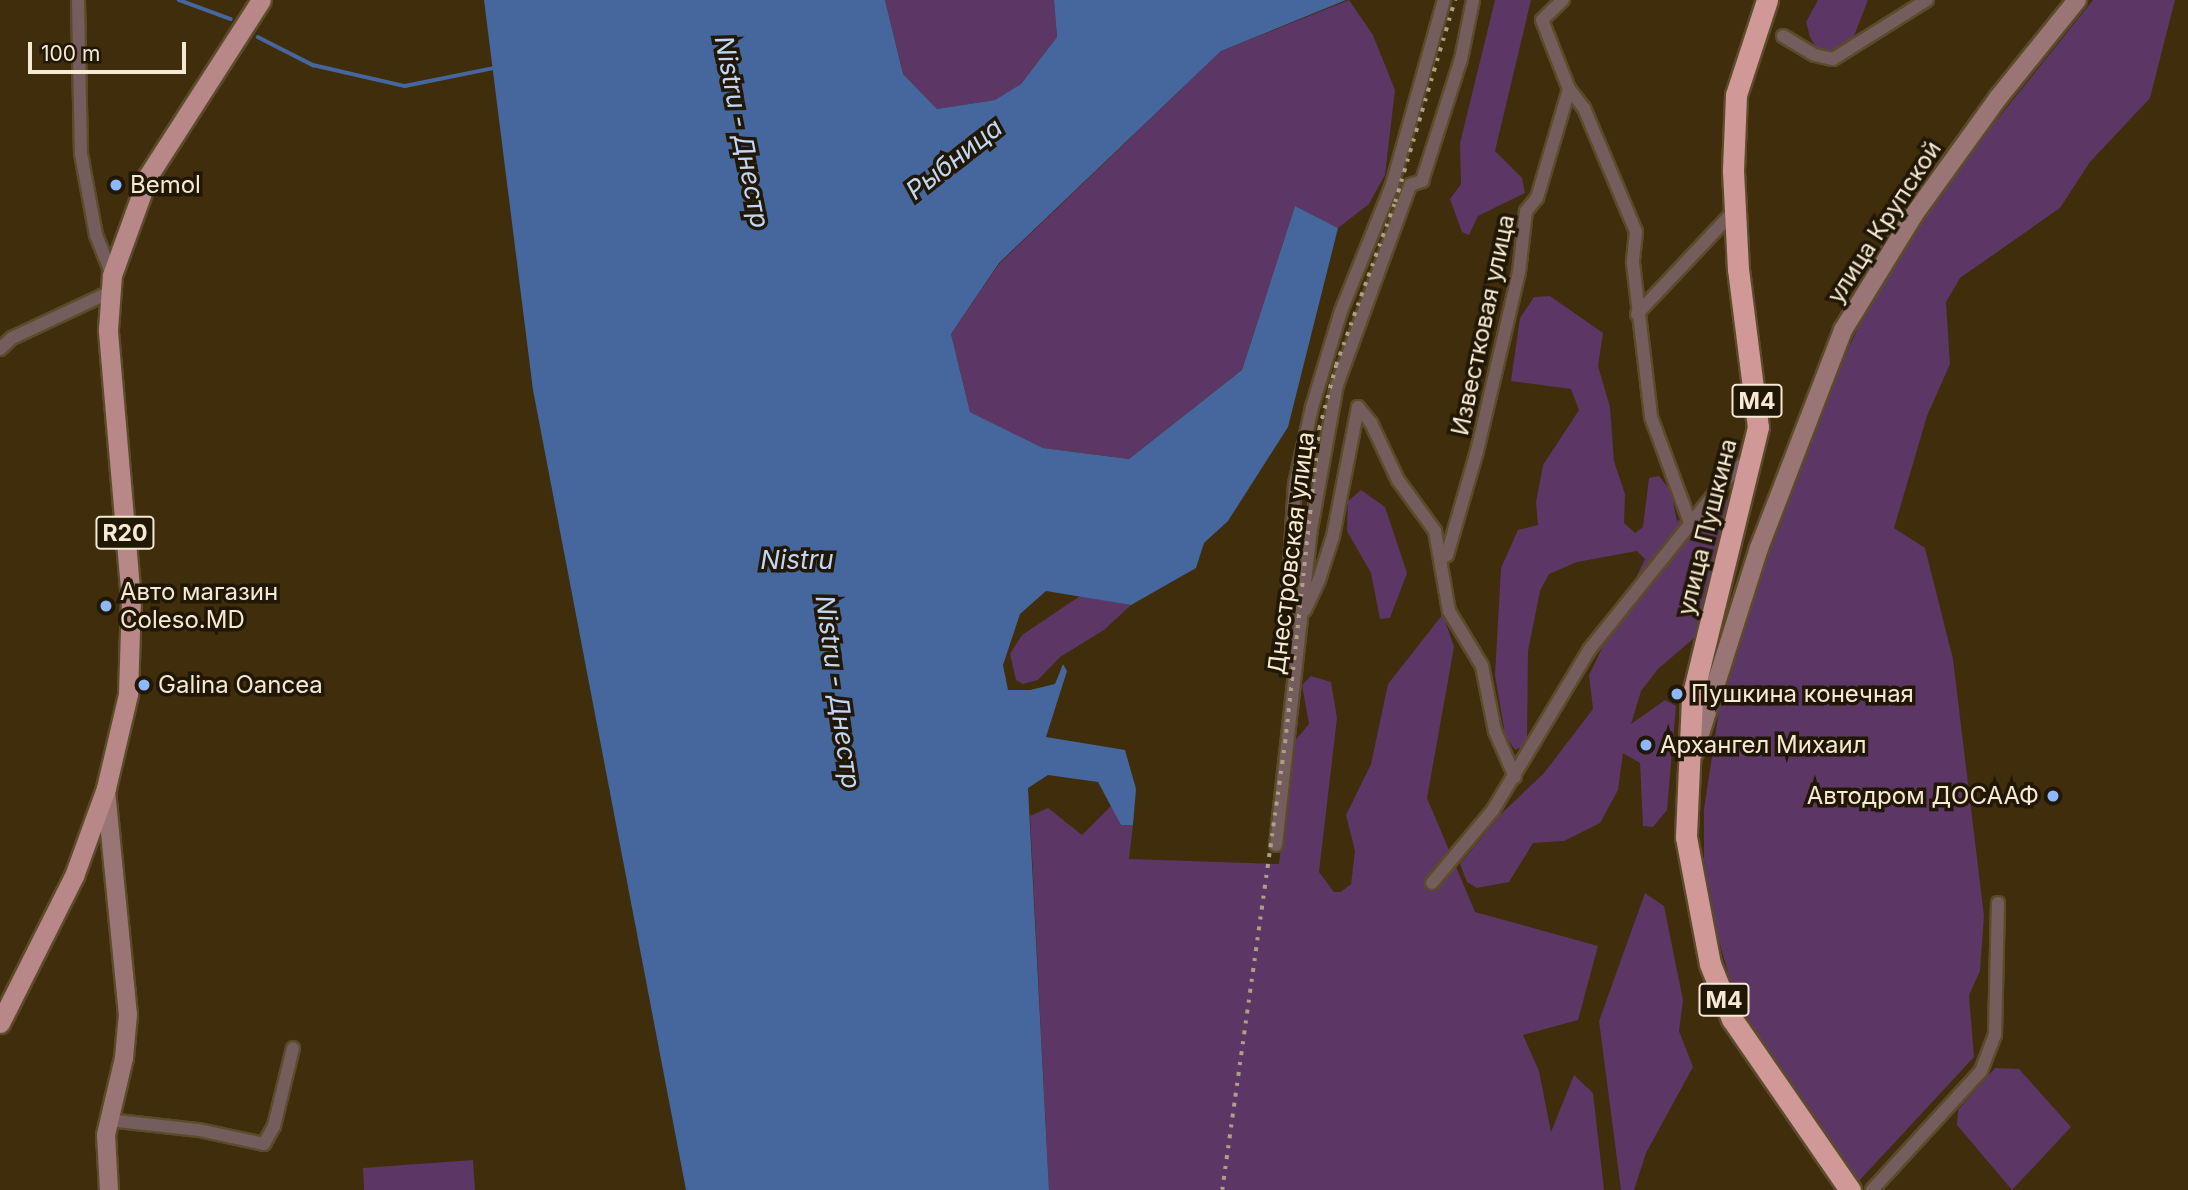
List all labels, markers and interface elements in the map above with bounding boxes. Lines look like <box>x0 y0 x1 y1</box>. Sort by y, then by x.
scale bar <box>32 28 189 72</box>
water label: Nistru - Днестр <box>708 33 776 231</box>
text: 100 m <box>41 41 100 66</box>
water label: Рыбница <box>900 112 1008 206</box>
street label: улица Крупской <box>1821 135 1947 309</box>
place label: Bemol <box>130 171 201 199</box>
marker: Bemol <box>108 177 124 193</box>
street label: Известковая улица <box>1446 212 1520 438</box>
road number: M4 <box>1731 382 1783 420</box>
street label: Днестровская улица <box>1262 430 1320 676</box>
street label: улица Пушкина <box>1671 436 1743 618</box>
road number: R20 <box>95 513 155 552</box>
water label: Nistru <box>760 544 834 576</box>
place label: Авто магазин Coleso.MD <box>120 578 278 634</box>
water label: Nistru - Днестр <box>809 593 867 791</box>
marker: Авто магазин Coleso.MD <box>98 598 114 614</box>
place label: Galina Oancea <box>158 671 323 699</box>
marker: Galina Oancea <box>136 677 152 693</box>
place label: Пушкина конечная <box>1691 680 1914 708</box>
marker: Пушкина конечная <box>1669 686 1685 702</box>
place label: Архангел Михаил <box>1660 731 1867 759</box>
marker: Архангел Михаил <box>1638 737 1654 753</box>
place label: Автодром ДОСААФ <box>1807 782 2039 810</box>
marker: Автодром ДОСААФ <box>2045 788 2061 804</box>
road number: M4 <box>1698 981 1750 1020</box>

